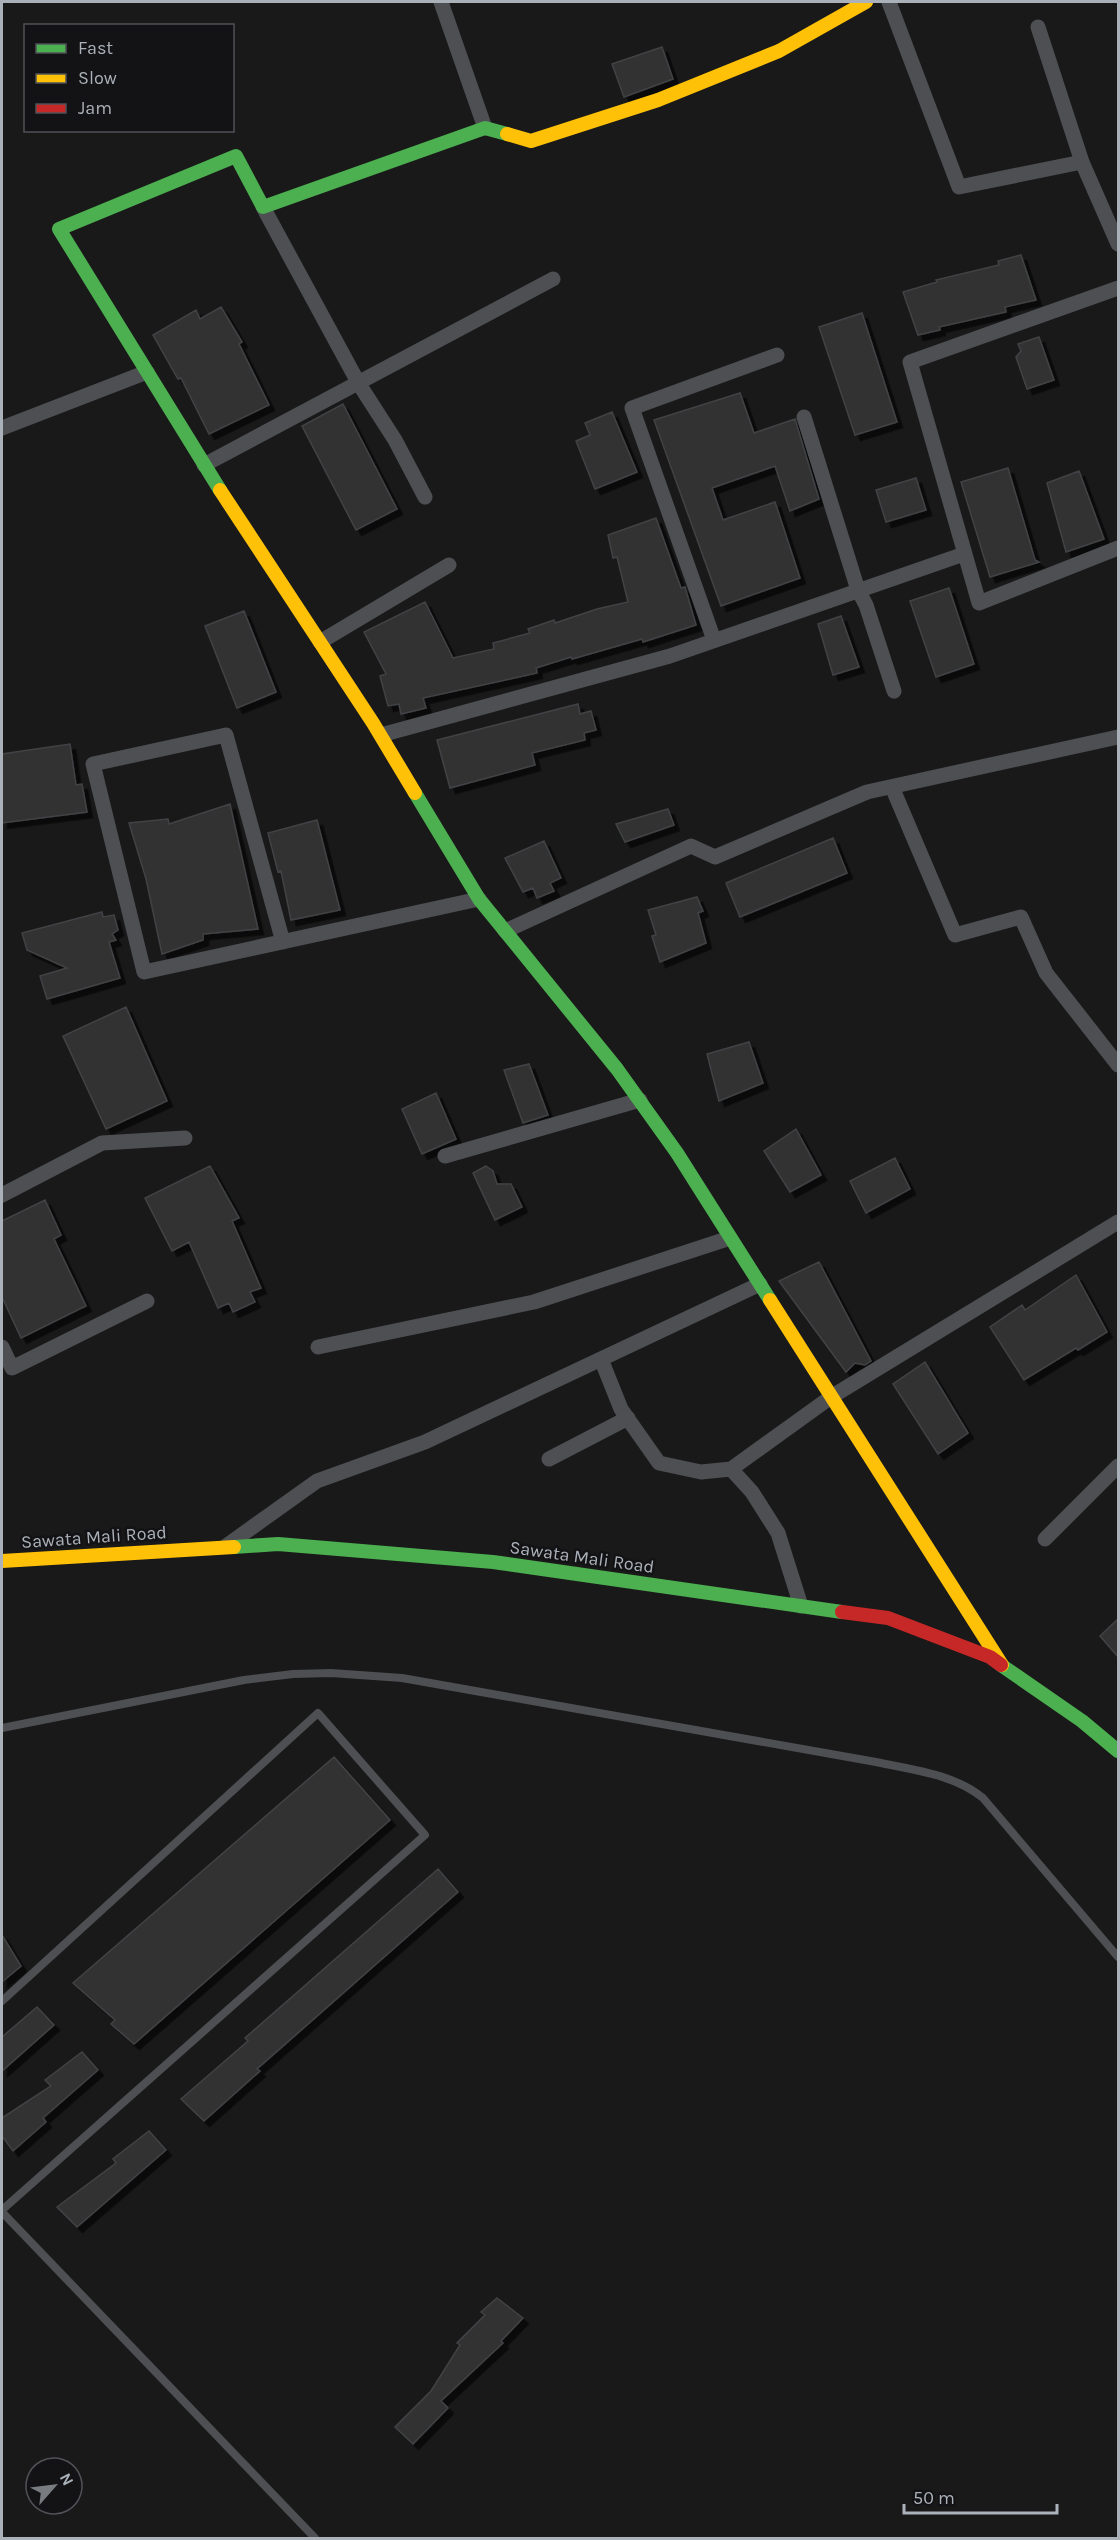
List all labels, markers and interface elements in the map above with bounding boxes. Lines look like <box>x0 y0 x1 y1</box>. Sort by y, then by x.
legend <box>24 24 234 132</box>
text: Fast <box>78 37 113 59</box>
text: Slow <box>78 67 117 89</box>
text: Jam <box>78 97 112 119</box>
street label: Sawata Mali Road <box>20 1521 168 1553</box>
street label: Sawata Mali Road <box>508 1536 656 1578</box>
north arrow <box>24 2456 84 2516</box>
text: N <box>56 2470 78 2489</box>
scale bar <box>904 2477 1057 2515</box>
text: 50 m <box>913 2487 955 2509</box>

